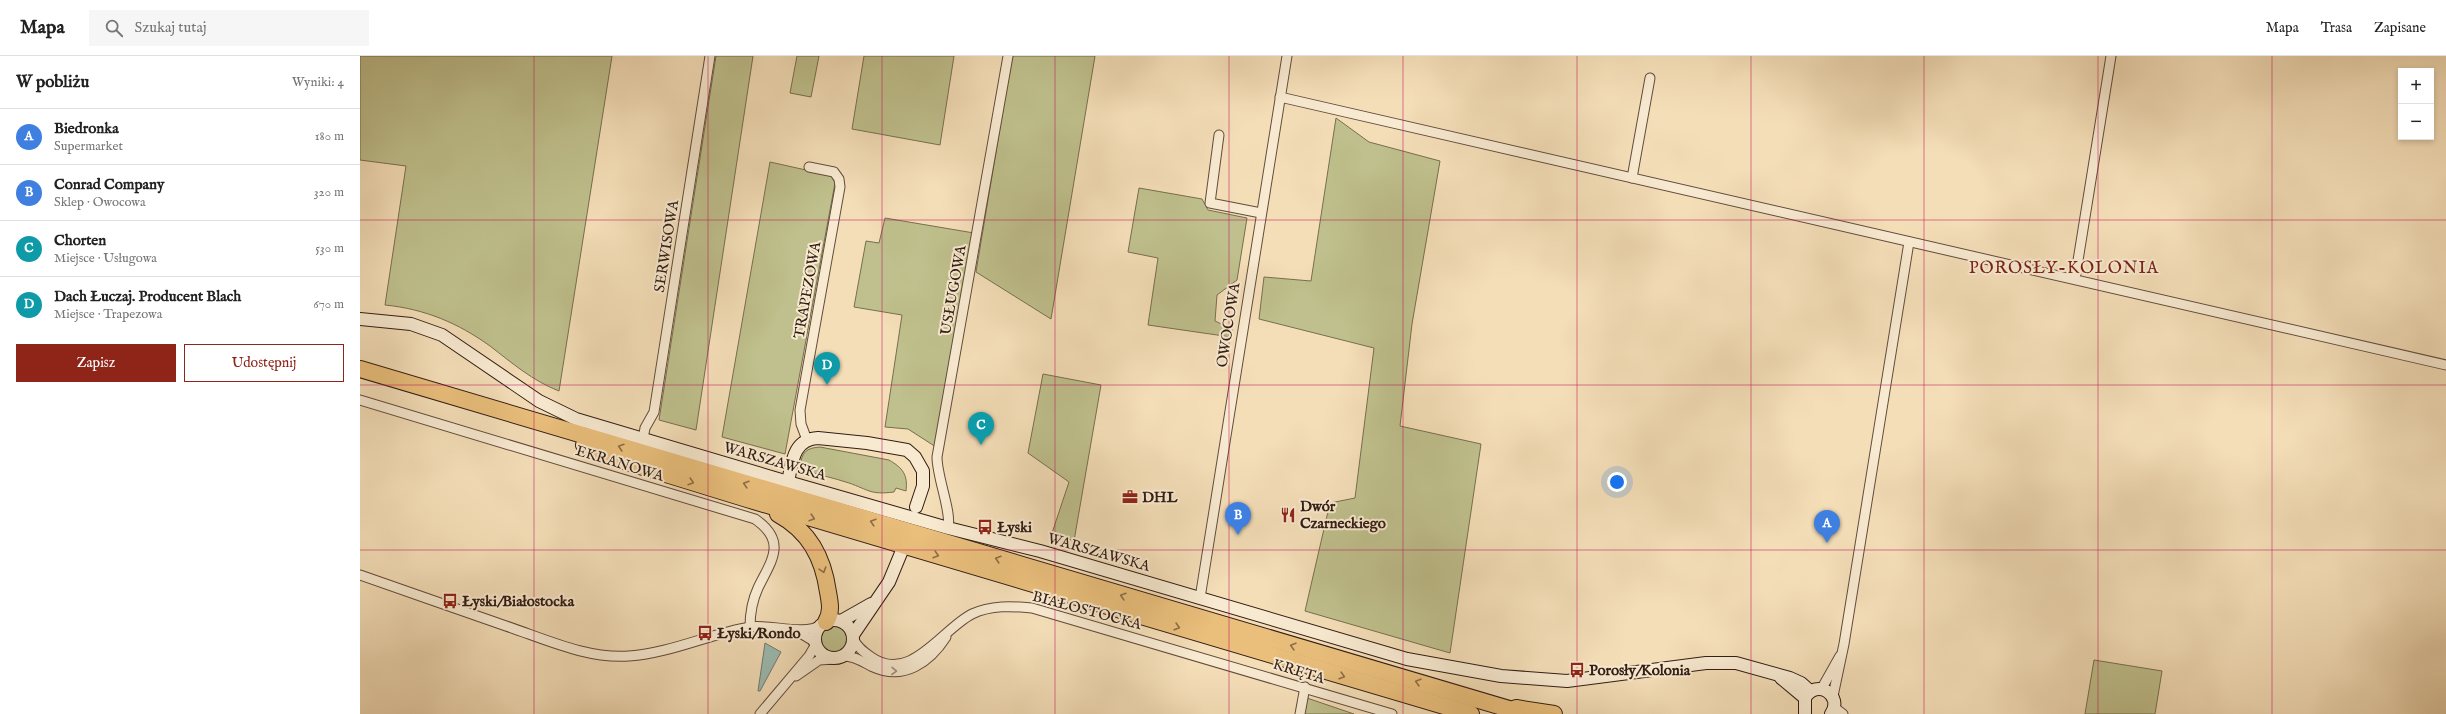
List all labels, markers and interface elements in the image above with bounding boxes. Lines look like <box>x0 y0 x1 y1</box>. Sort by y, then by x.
search box <box>89 10 369 46</box>
text: Mapa <box>20 16 65 40</box>
icon: search <box>103 17 125 39</box>
text: Szukaj tutaj <box>135 18 206 37</box>
text: Mapa <box>2266 19 2299 37</box>
text: Trasa <box>2321 19 2352 37</box>
text: Zapisane <box>2374 19 2426 37</box>
map controls <box>2398 68 2434 140</box>
button: + <box>2398 68 2434 104</box>
text: W pobliżu <box>16 72 89 93</box>
text: Wyniki: 4 <box>292 74 344 91</box>
button: − <box>2398 104 2434 140</box>
text: Biedronka <box>54 119 119 138</box>
text: A <box>25 128 33 145</box>
text: 180 m <box>315 128 344 145</box>
text: Supermarket <box>54 138 123 155</box>
text: Conrad Company <box>54 175 164 194</box>
text: B <box>25 184 33 201</box>
text: 320 m <box>314 184 344 201</box>
text: Sklep · Owocowa <box>54 194 146 211</box>
street label: SERWISOWA <box>650 198 683 294</box>
text: Chorten <box>54 231 106 250</box>
street label: TRAPEZOWA <box>790 239 826 340</box>
text: C <box>24 240 34 257</box>
text: 530 m <box>315 240 344 257</box>
street label: USŁUGOWA <box>936 243 971 337</box>
text: Miejsce · Usługowa <box>54 250 157 267</box>
district label: POROSŁY-KOLONIA <box>1969 258 2159 279</box>
street label: OWOCOWA <box>1212 280 1245 369</box>
text: Dach Łuczaj. Producent Blach <box>54 287 241 306</box>
text: D <box>24 296 34 313</box>
text: 670 m <box>313 296 344 313</box>
text: Miejsce · Trapezowa <box>54 306 162 323</box>
button: Zapisz <box>16 344 176 382</box>
button: Udostępnij <box>184 344 344 382</box>
pin: D <box>814 352 840 385</box>
pin: C <box>968 412 994 445</box>
street label: WARSZAWSKA <box>721 438 829 485</box>
street label: EKRANOWA <box>573 441 667 486</box>
one-way arrow <box>618 443 625 452</box>
your location <box>1607 472 1627 492</box>
one-way arrow <box>687 477 694 486</box>
one-way arrow <box>742 480 749 489</box>
office icon: DHL <box>1121 488 1139 506</box>
place label: DHL <box>1142 488 1178 507</box>
place label: Dwór Czarneckiego <box>1300 497 1386 533</box>
pin: B <box>1225 502 1251 535</box>
restaurant icon: Dwór Czarneckiego <box>1279 506 1297 524</box>
pin: A <box>1814 510 1840 543</box>
one-way arrow <box>808 513 815 522</box>
one-way arrow <box>870 518 877 527</box>
bus stop icon: Łyski <box>976 518 994 536</box>
place label: Łyski <box>997 518 1032 537</box>
street label: WARSZAWSKA <box>1045 529 1153 576</box>
one-way arrow <box>933 550 940 559</box>
one-way arrow <box>995 555 1002 564</box>
one-way arrow <box>819 567 827 574</box>
street label: BIAŁOSTOCKA <box>1030 587 1144 634</box>
bus stop icon: Łyski/Białostocka <box>441 592 459 610</box>
place label: Łyski/Białostocka <box>462 592 575 611</box>
one-way arrow <box>1119 592 1126 601</box>
one-way arrow <box>1173 622 1180 631</box>
bus stop icon: Łyski/Rondo <box>696 624 714 642</box>
place label: Łyski/Rondo <box>717 624 801 643</box>
one-way arrow <box>1290 642 1297 651</box>
street label: KRĘTA <box>1271 655 1328 689</box>
bus stop icon: Porosły/Kolonia <box>1568 661 1586 679</box>
place label: Porosły/Kolonia <box>1589 661 1691 680</box>
one-way arrow <box>891 667 897 675</box>
one-way arrow <box>1338 671 1345 680</box>
one-way arrow <box>1414 678 1421 687</box>

